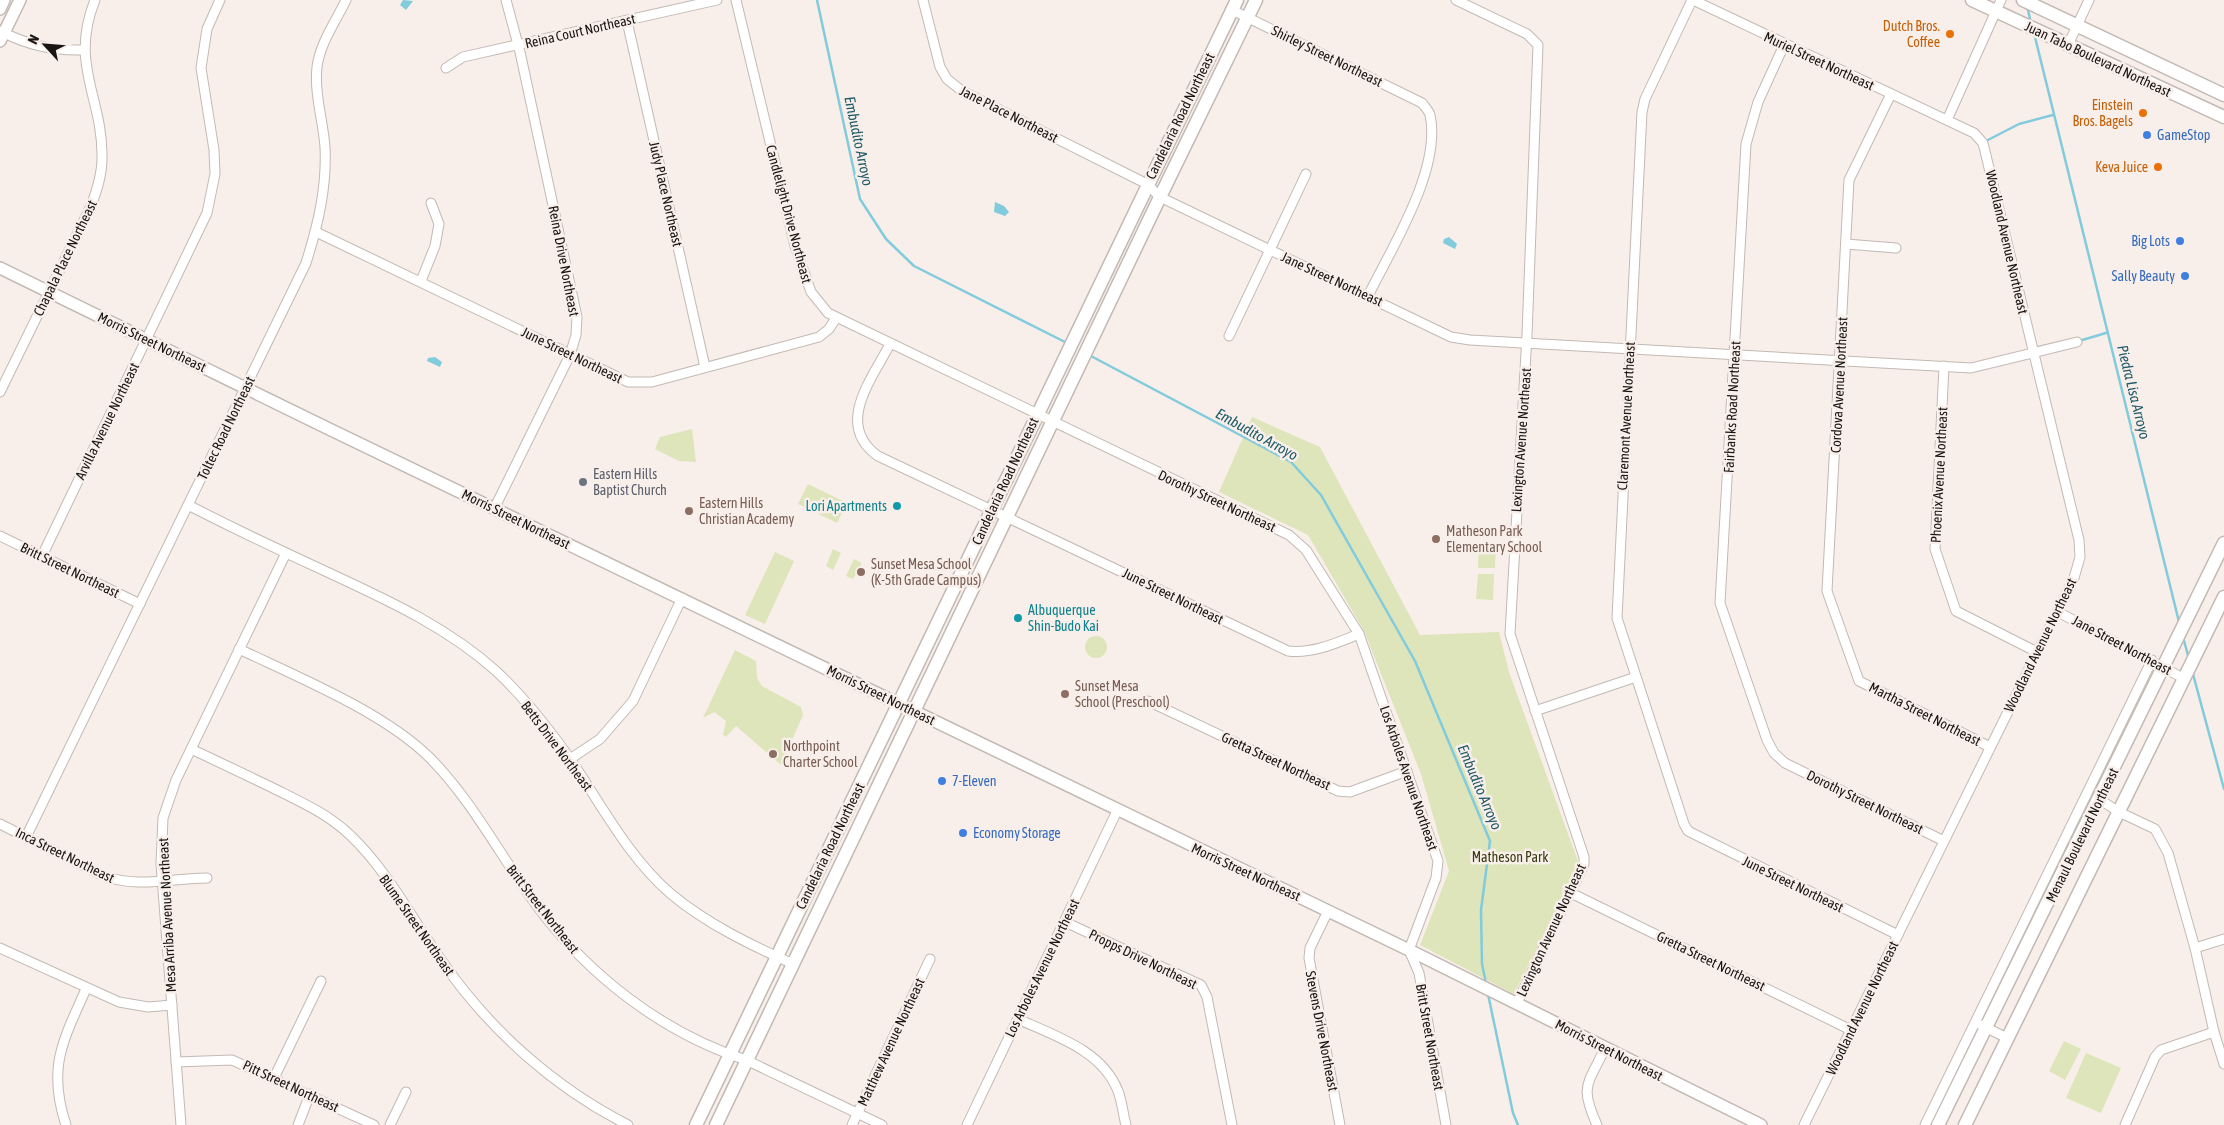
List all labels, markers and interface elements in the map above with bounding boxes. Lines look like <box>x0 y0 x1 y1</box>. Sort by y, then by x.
street label: Reina Court Northeast <box>523 11 637 51</box>
place label: Dutch Bros. Coffee <box>1883 18 1940 50</box>
street label: Juan Tabo Boulevard Northeast <box>2022 18 2174 100</box>
north arrow <box>20 20 70 70</box>
street label: Shirley Street Northeast <box>1269 22 1385 90</box>
street label: Muriel Street Northeast <box>1761 28 1877 94</box>
marker: Dutch Bros. Coffee <box>1944 28 1956 40</box>
text: N <box>24 32 42 47</box>
street label: Candelaria Road Northeast <box>1142 50 1218 182</box>
street label: Jane Place Northeast <box>957 82 1061 146</box>
water label: Embudito Arroyo <box>841 95 877 187</box>
place label: Einstein Bros. Bagels <box>2072 97 2133 129</box>
marker: Einstein Bros. Bagels <box>2137 107 2149 119</box>
place label: GameStop <box>2157 127 2211 143</box>
marker: GameStop <box>2141 129 2153 141</box>
street label: Judy Place Northeast <box>646 140 686 248</box>
street label: Candlelight Drive Northeast <box>763 143 815 285</box>
place label: Keva Juice <box>2095 159 2148 175</box>
marker: Keva Juice <box>2152 161 2164 173</box>
street label: Woodland Avenue Northeast <box>1983 168 2031 316</box>
street label: Chapala Place Northeast <box>30 197 100 319</box>
street label: Reina Drive Northeast <box>545 204 583 318</box>
place label: Big Lots <box>2131 233 2170 249</box>
marker: Big Lots <box>2174 235 2186 247</box>
street label: Jane Street Northeast <box>1279 248 1385 310</box>
place label: Sally Beauty <box>2112 268 2175 284</box>
marker: Sally Beauty <box>2179 270 2191 282</box>
street label: Morris Street Northeast <box>95 309 209 375</box>
street label: Cordova Avenue Northeast <box>1827 317 1851 453</box>
street label: June Street Northeast <box>519 324 625 386</box>
street label: Claremont Avenue Northeast <box>1614 341 1638 491</box>
street label: Fairbanks Road Northeast <box>1721 341 1743 473</box>
water label: Piedra Lisa Arroyo <box>2114 343 2154 441</box>
street label: Arvilla Avenue Northeast <box>72 360 142 482</box>
street label: Lexington Avenue Northeast <box>1508 367 1534 513</box>
street label: Toltec Road Northeast <box>194 374 258 482</box>
water label: Embudito Arroyo <box>1213 404 1301 464</box>
street label: Phoenix Avenue Northeast <box>1927 407 1951 543</box>
street label: Candelaria Road Northeast <box>968 415 1042 547</box>
place label: Eastern Hills Baptist Church <box>593 466 667 498</box>
street label: Dorothy Street Northeast <box>1156 467 1278 535</box>
marker: Eastern Hills Baptist Church <box>577 476 589 488</box>
street label: Morris Street Northeast <box>459 486 573 552</box>
place label: Eastern Hills Christian Academy <box>699 495 794 527</box>
place label: Lori Apartments <box>806 498 887 514</box>
marker: Lori Apartments <box>891 500 903 512</box>
marker: Eastern Hills Christian Academy <box>683 505 695 517</box>
place label: Matheson Park Elementary School <box>1446 523 1542 555</box>
marker: Matheson Park Elementary School <box>1430 533 1442 545</box>
street label: Britt Street Northeast <box>18 539 122 601</box>
place label: Sunset Mesa School (K-5th Grade Campus) <box>871 556 981 588</box>
street label: June Street Northeast <box>1120 565 1226 627</box>
marker: Sunset Mesa School (K-5th Grade Campus) <box>855 566 867 578</box>
street label: Woodland Avenue Northeast <box>2001 575 2079 715</box>
place label: Albuquerque Shin-Budo Kai <box>1028 602 1099 634</box>
marker: Albuquerque Shin-Budo Kai <box>1012 612 1024 624</box>
street label: Jane Street Northeast <box>2070 612 2174 678</box>
street label: Morris Street Northeast <box>824 662 938 728</box>
place label: Sunset Mesa School (Preschool) <box>1075 678 1170 710</box>
street label: Martha Street Northeast <box>1866 679 1984 749</box>
marker: Sunset Mesa School (Preschool) <box>1059 688 1071 700</box>
street label: Betts Drive Northeast <box>518 698 596 794</box>
street label: Los Arboles Avenue Northeast <box>1377 704 1441 852</box>
street label: Gretta Street Northeast <box>1219 729 1333 793</box>
place label: Northpoint Charter School <box>783 738 858 770</box>
water label: Embudito Arroyo <box>1454 742 1506 832</box>
marker: Northpoint Charter School <box>767 748 779 760</box>
street label: Menaul Boulevard Northeast <box>2042 765 2122 905</box>
street label: Dorothy Street Northeast <box>1804 767 1926 837</box>
place label: 7-Eleven <box>952 773 997 789</box>
marker: 7-Eleven <box>936 775 948 787</box>
street label: Candelaria Road Northeast <box>792 780 868 912</box>
street label: Inca Street Northeast <box>13 824 117 886</box>
place label: Economy Storage <box>973 825 1061 841</box>
marker: Economy Storage <box>957 827 969 839</box>
street label: Mesa Arriba Avenue Northeast <box>155 837 179 993</box>
street label: Morris Street Northeast <box>1189 840 1303 904</box>
park label: Matheson Park <box>1472 849 1548 865</box>
street label: June Street Northeast <box>1740 853 1846 915</box>
street label: Britt Street Northeast <box>503 861 583 957</box>
street label: Lexington Avenue Northeast <box>1513 861 1589 999</box>
street label: Blume Street Northeast <box>376 871 458 979</box>
street label: Los Arboles Avenue Northeast <box>1001 896 1083 1040</box>
street label: Propps Drive Northeast <box>1086 926 1200 992</box>
street label: Gretta Street Northeast <box>1654 928 1768 994</box>
street label: Woodland Avenue Northeast <box>1823 938 1901 1078</box>
street label: Stevens Drive Northeast <box>1302 969 1342 1093</box>
street label: Matthew Avenue Northeast <box>854 975 928 1109</box>
street label: Britt Street Northeast <box>1413 982 1447 1092</box>
street label: Morris Street Northeast <box>1553 1016 1665 1084</box>
street label: Pitt Street Northeast <box>241 1057 341 1115</box>

